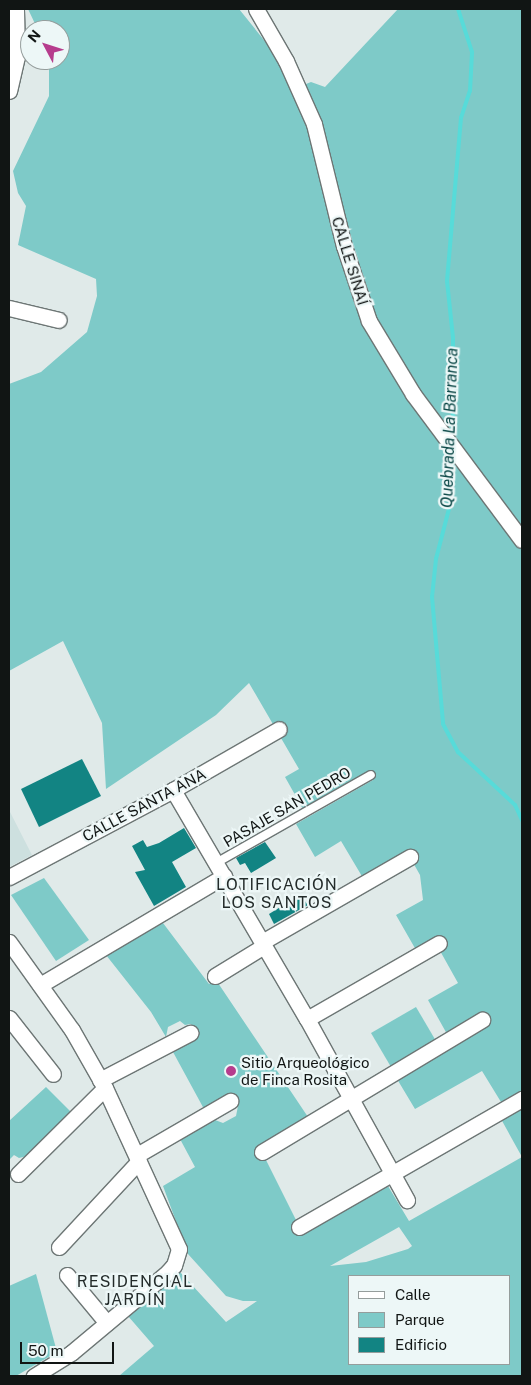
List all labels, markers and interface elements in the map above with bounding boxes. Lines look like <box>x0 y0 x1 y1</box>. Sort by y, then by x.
north arrow <box>20 20 70 70</box>
text: N <box>25 27 44 45</box>
street label: CALLE SINAÍ <box>328 215 372 307</box>
water label: Quebrada La Barranca <box>438 348 462 508</box>
street label: PASAJE SAN PEDRO <box>220 763 354 851</box>
street label: CALLE SANTA ANA <box>79 765 209 845</box>
district label: LOTIFICACIÓN LOS SANTOS <box>215 875 339 913</box>
place label: Sitio Arqueológico de Finca Rosita <box>241 1053 370 1088</box>
marker: Sitio Arqueológico de Finca Rosita <box>225 1065 237 1077</box>
district label: RESIDENCIAL JARDÍN <box>75 1272 195 1310</box>
legend <box>348 1275 511 1365</box>
text: Calle <box>395 1286 431 1303</box>
text: Parque <box>395 1311 445 1328</box>
scale bar <box>22 1332 116 1364</box>
text: Edificio <box>395 1336 447 1353</box>
text: 50 m <box>28 1342 63 1359</box>

